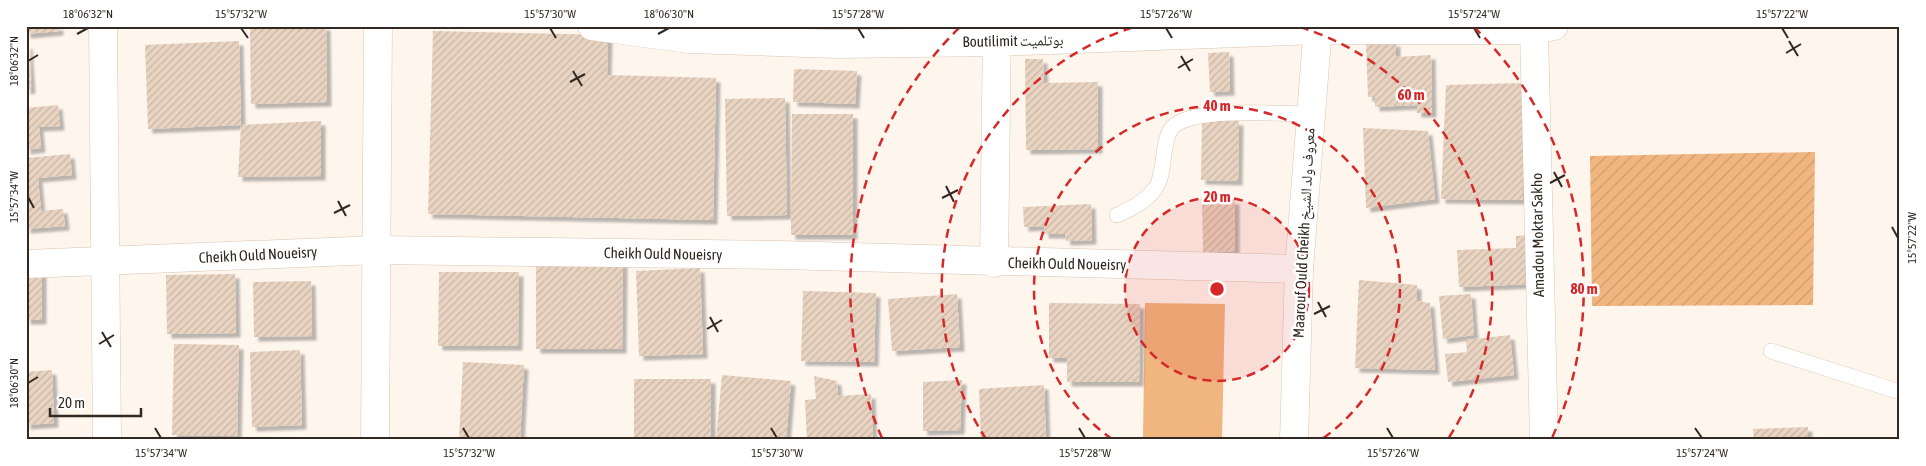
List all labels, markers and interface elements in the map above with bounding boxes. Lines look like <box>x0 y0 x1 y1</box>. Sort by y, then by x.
text: 18°06'32"N <box>63 7 113 21</box>
text: 15°57'32"W <box>215 7 267 21</box>
text: 15°57'30"W <box>524 7 576 21</box>
text: 18°06'30"N <box>644 7 694 21</box>
text: 15°57'28"W <box>832 7 884 21</box>
text: 15°57'26"W <box>1140 7 1192 21</box>
text: 15°57'24"W <box>1448 7 1500 21</box>
text: 15°57'22"W <box>1756 7 1808 21</box>
street label: Boutilimit بوتلميت <box>962 31 1064 51</box>
text: 18°06'32"N <box>7 36 21 86</box>
text: 60 m <box>1398 86 1425 103</box>
text: 40 m <box>1203 97 1231 114</box>
street label: Maarouf Ould Cheikh معروف ولد الشيخ <box>1290 127 1320 339</box>
text: 15°57'34"W <box>7 171 21 223</box>
street label: Amadou Moktar Sakho <box>1528 173 1547 297</box>
text: 20 m <box>1204 188 1231 205</box>
text: 15°57'22"W <box>1905 212 1919 264</box>
street label: Cheikh Ould Noueisry <box>198 243 318 266</box>
street label: Cheikh Ould Noueisry <box>604 244 722 263</box>
street label: Cheikh Ould Noueisry <box>1008 254 1126 273</box>
centre of rings <box>1208 280 1226 298</box>
text: 80 m <box>1571 280 1598 297</box>
text: 18°06'30"N <box>7 358 21 408</box>
scale bar <box>50 386 141 418</box>
text: 20 m <box>58 394 85 411</box>
text: 15°57'34"W <box>135 446 187 460</box>
text: 15°57'32"W <box>443 446 495 460</box>
text: 15°57'30"W <box>751 446 803 460</box>
text: 15°57'28"W <box>1059 446 1111 460</box>
text: 15°57'26"W <box>1367 446 1419 460</box>
text: 15°57'24"W <box>1676 446 1728 460</box>

